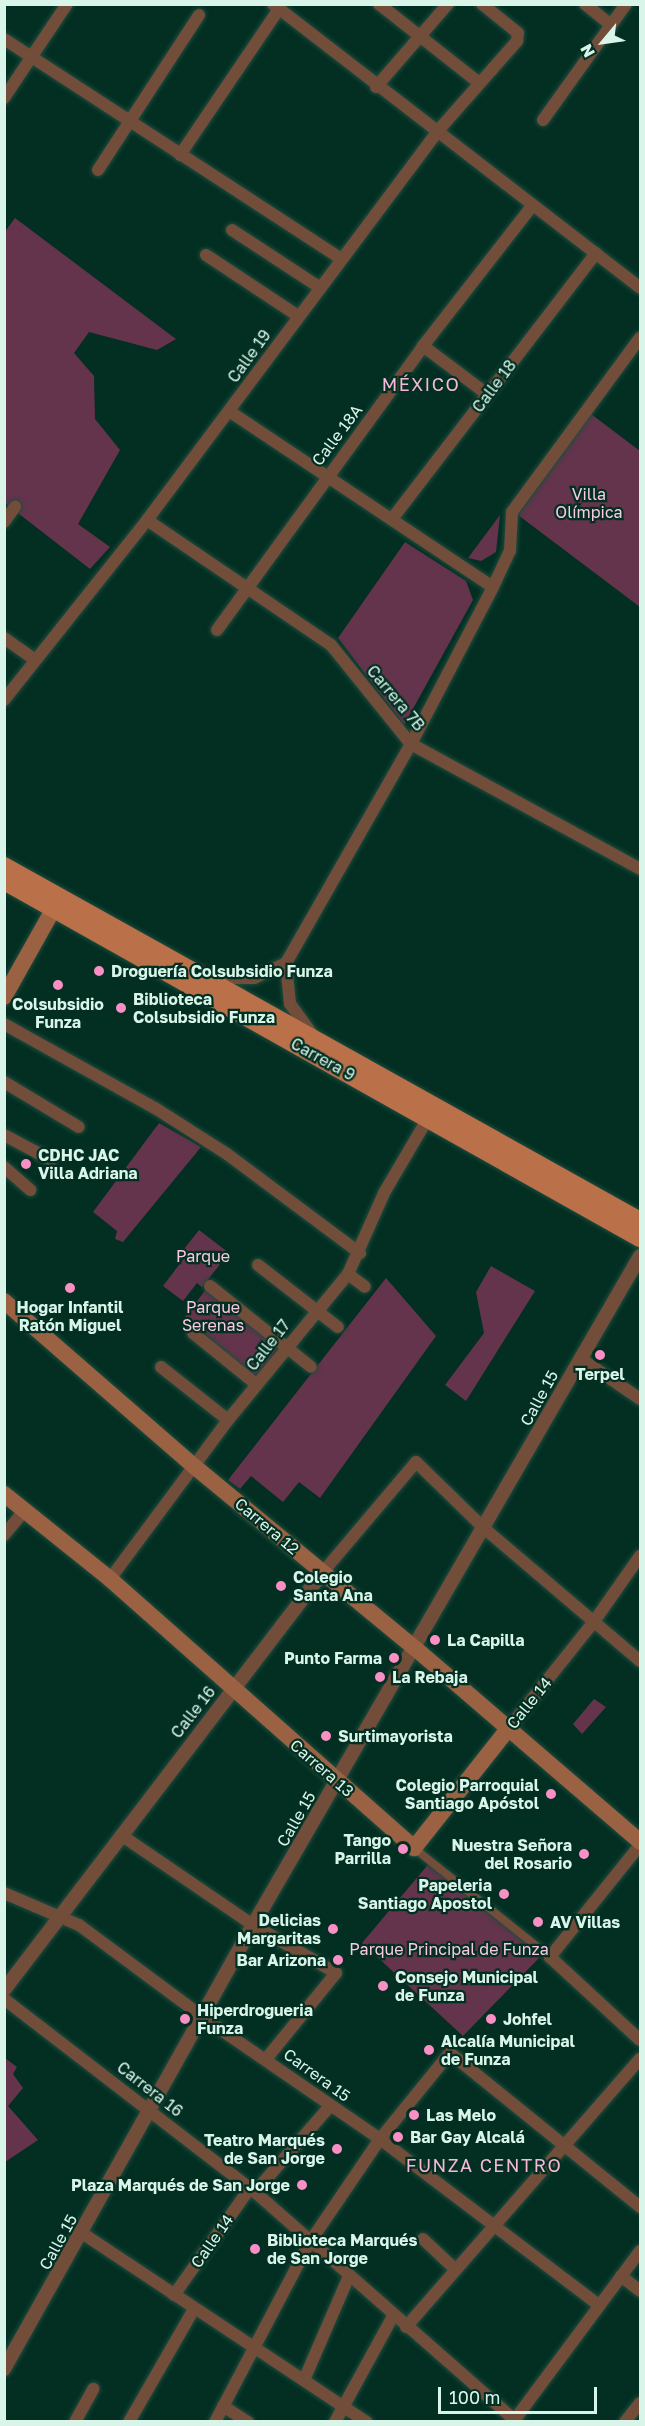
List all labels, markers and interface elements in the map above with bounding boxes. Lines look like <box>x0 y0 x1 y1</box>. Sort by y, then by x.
north arrow <box>573 12 633 72</box>
text: N <box>576 41 599 61</box>
street label: Calle 19 <box>223 326 275 386</box>
street label: Calle 18 <box>468 356 520 416</box>
district label: MÉXICO <box>382 373 460 395</box>
street label: Calle 18A <box>308 401 366 469</box>
park label: Villa Olímpica <box>555 484 623 522</box>
street label: Carrera 7B <box>363 661 429 735</box>
place label: Droguería Colsubsidio Funza <box>111 961 333 981</box>
marker: Droguería Colsubsidio Funza <box>92 964 106 978</box>
marker: Colsubsidio Funza <box>51 978 65 992</box>
place label: Biblioteca Colsubsidio Funza <box>133 989 275 1027</box>
place label: Colsubsidio Funza <box>12 994 104 1032</box>
marker: Biblioteca Colsubsidio Funza <box>114 1001 128 1015</box>
street label: Carrera 9 <box>288 1034 358 1084</box>
place label: CDHC JAC Villa Adriana <box>38 1145 138 1183</box>
marker: CDHC JAC Villa Adriana <box>19 1157 33 1171</box>
park label: Parque <box>176 1246 230 1266</box>
marker: Hogar Infantil Ratón Miguel <box>63 1281 77 1295</box>
place label: Hogar Infantil Ratón Miguel <box>17 1297 123 1335</box>
park label: Parque Serenas <box>182 1297 244 1335</box>
street label: Calle 17 <box>242 1316 294 1374</box>
marker: Terpel <box>593 1348 607 1362</box>
place label: Terpel <box>575 1364 625 1384</box>
street label: Calle 15 <box>516 1367 562 1429</box>
street label: Carrera 12 <box>231 1494 303 1558</box>
place label: Colegio Santa Ana <box>293 1567 373 1605</box>
marker: Colegio Santa Ana <box>274 1579 288 1593</box>
place label: La Capilla <box>447 1630 524 1650</box>
marker: La Capilla <box>428 1633 442 1647</box>
place label: Punto Farma <box>284 1648 382 1668</box>
marker: Punto Farma <box>387 1651 401 1665</box>
place label: La Rebaja <box>392 1667 468 1687</box>
marker: La Rebaja <box>373 1670 387 1684</box>
street label: Calle 14 <box>502 1673 556 1733</box>
street label: Calle 16 <box>167 1682 219 1742</box>
place label: Surtimayorista <box>338 1726 453 1746</box>
marker: Surtimayorista <box>319 1729 333 1743</box>
street label: Carrera 13 <box>286 1735 358 1801</box>
place label: Colegio Parroquial Santiago Apóstol <box>396 1775 539 1813</box>
marker: Colegio Parroquial Santiago Apóstol <box>544 1787 558 1801</box>
street label: Calle 15 <box>273 1788 319 1850</box>
place label: Tango Parrilla <box>334 1830 391 1868</box>
place label: Nuestra Señora del Rosario <box>452 1835 572 1873</box>
marker: Tango Parrilla <box>396 1842 410 1856</box>
marker: Nuestra Señora del Rosario <box>577 1847 591 1861</box>
place label: Papeleria Santiago Apostol <box>358 1875 492 1913</box>
marker: Papeleria Santiago Apostol <box>497 1887 511 1901</box>
place label: Delicias Margaritas <box>237 1910 321 1948</box>
place label: AV Villas <box>550 1912 620 1932</box>
marker: AV Villas <box>531 1915 545 1929</box>
marker: Delicias Margaritas <box>326 1922 340 1936</box>
park label: Parque Principal de Funza <box>349 1939 549 1959</box>
place label: Bar Arizona <box>237 1950 326 1970</box>
marker: Bar Arizona <box>331 1953 345 1967</box>
place label: Consejo Municipal de Funza <box>395 1967 538 2005</box>
marker: Consejo Municipal de Funza <box>376 1979 390 1993</box>
place label: Hiperdrogueria Funza <box>197 2000 313 2038</box>
place label: Johfel <box>503 2009 552 2029</box>
marker: Hiperdrogueria Funza <box>178 2012 192 2026</box>
marker: Johfel <box>484 2012 498 2026</box>
place label: Alcalía Municipal de Funza <box>441 2031 575 2069</box>
marker: Alcalía Municipal de Funza <box>422 2043 436 2057</box>
street label: Carrera 15 <box>280 2044 354 2106</box>
street label: Carrera 16 <box>113 2057 187 2121</box>
place label: Las Melo <box>426 2105 496 2125</box>
marker: Las Melo <box>407 2108 421 2122</box>
place label: Bar Gay Alcalá <box>410 2127 525 2147</box>
place label: Teatro Marqués de San Jorge <box>204 2130 325 2168</box>
marker: Bar Gay Alcalá <box>391 2130 405 2144</box>
marker: Teatro Marqués de San Jorge <box>330 2142 344 2156</box>
district label: FUNZA CENTRO <box>406 2154 562 2176</box>
place label: Plaza Marqués de San Jorge <box>71 2175 290 2195</box>
marker: Plaza Marqués de San Jorge <box>295 2178 309 2192</box>
street label: Calle 15 <box>35 2211 81 2273</box>
street label: Calle 14 <box>187 2211 237 2271</box>
place label: Biblioteca Marqués de San Jorge <box>267 2230 417 2268</box>
marker: Biblioteca Marqués de San Jorge <box>248 2242 262 2256</box>
scale bar <box>441 2375 600 2413</box>
text: 100 m <box>449 2386 500 2408</box>

